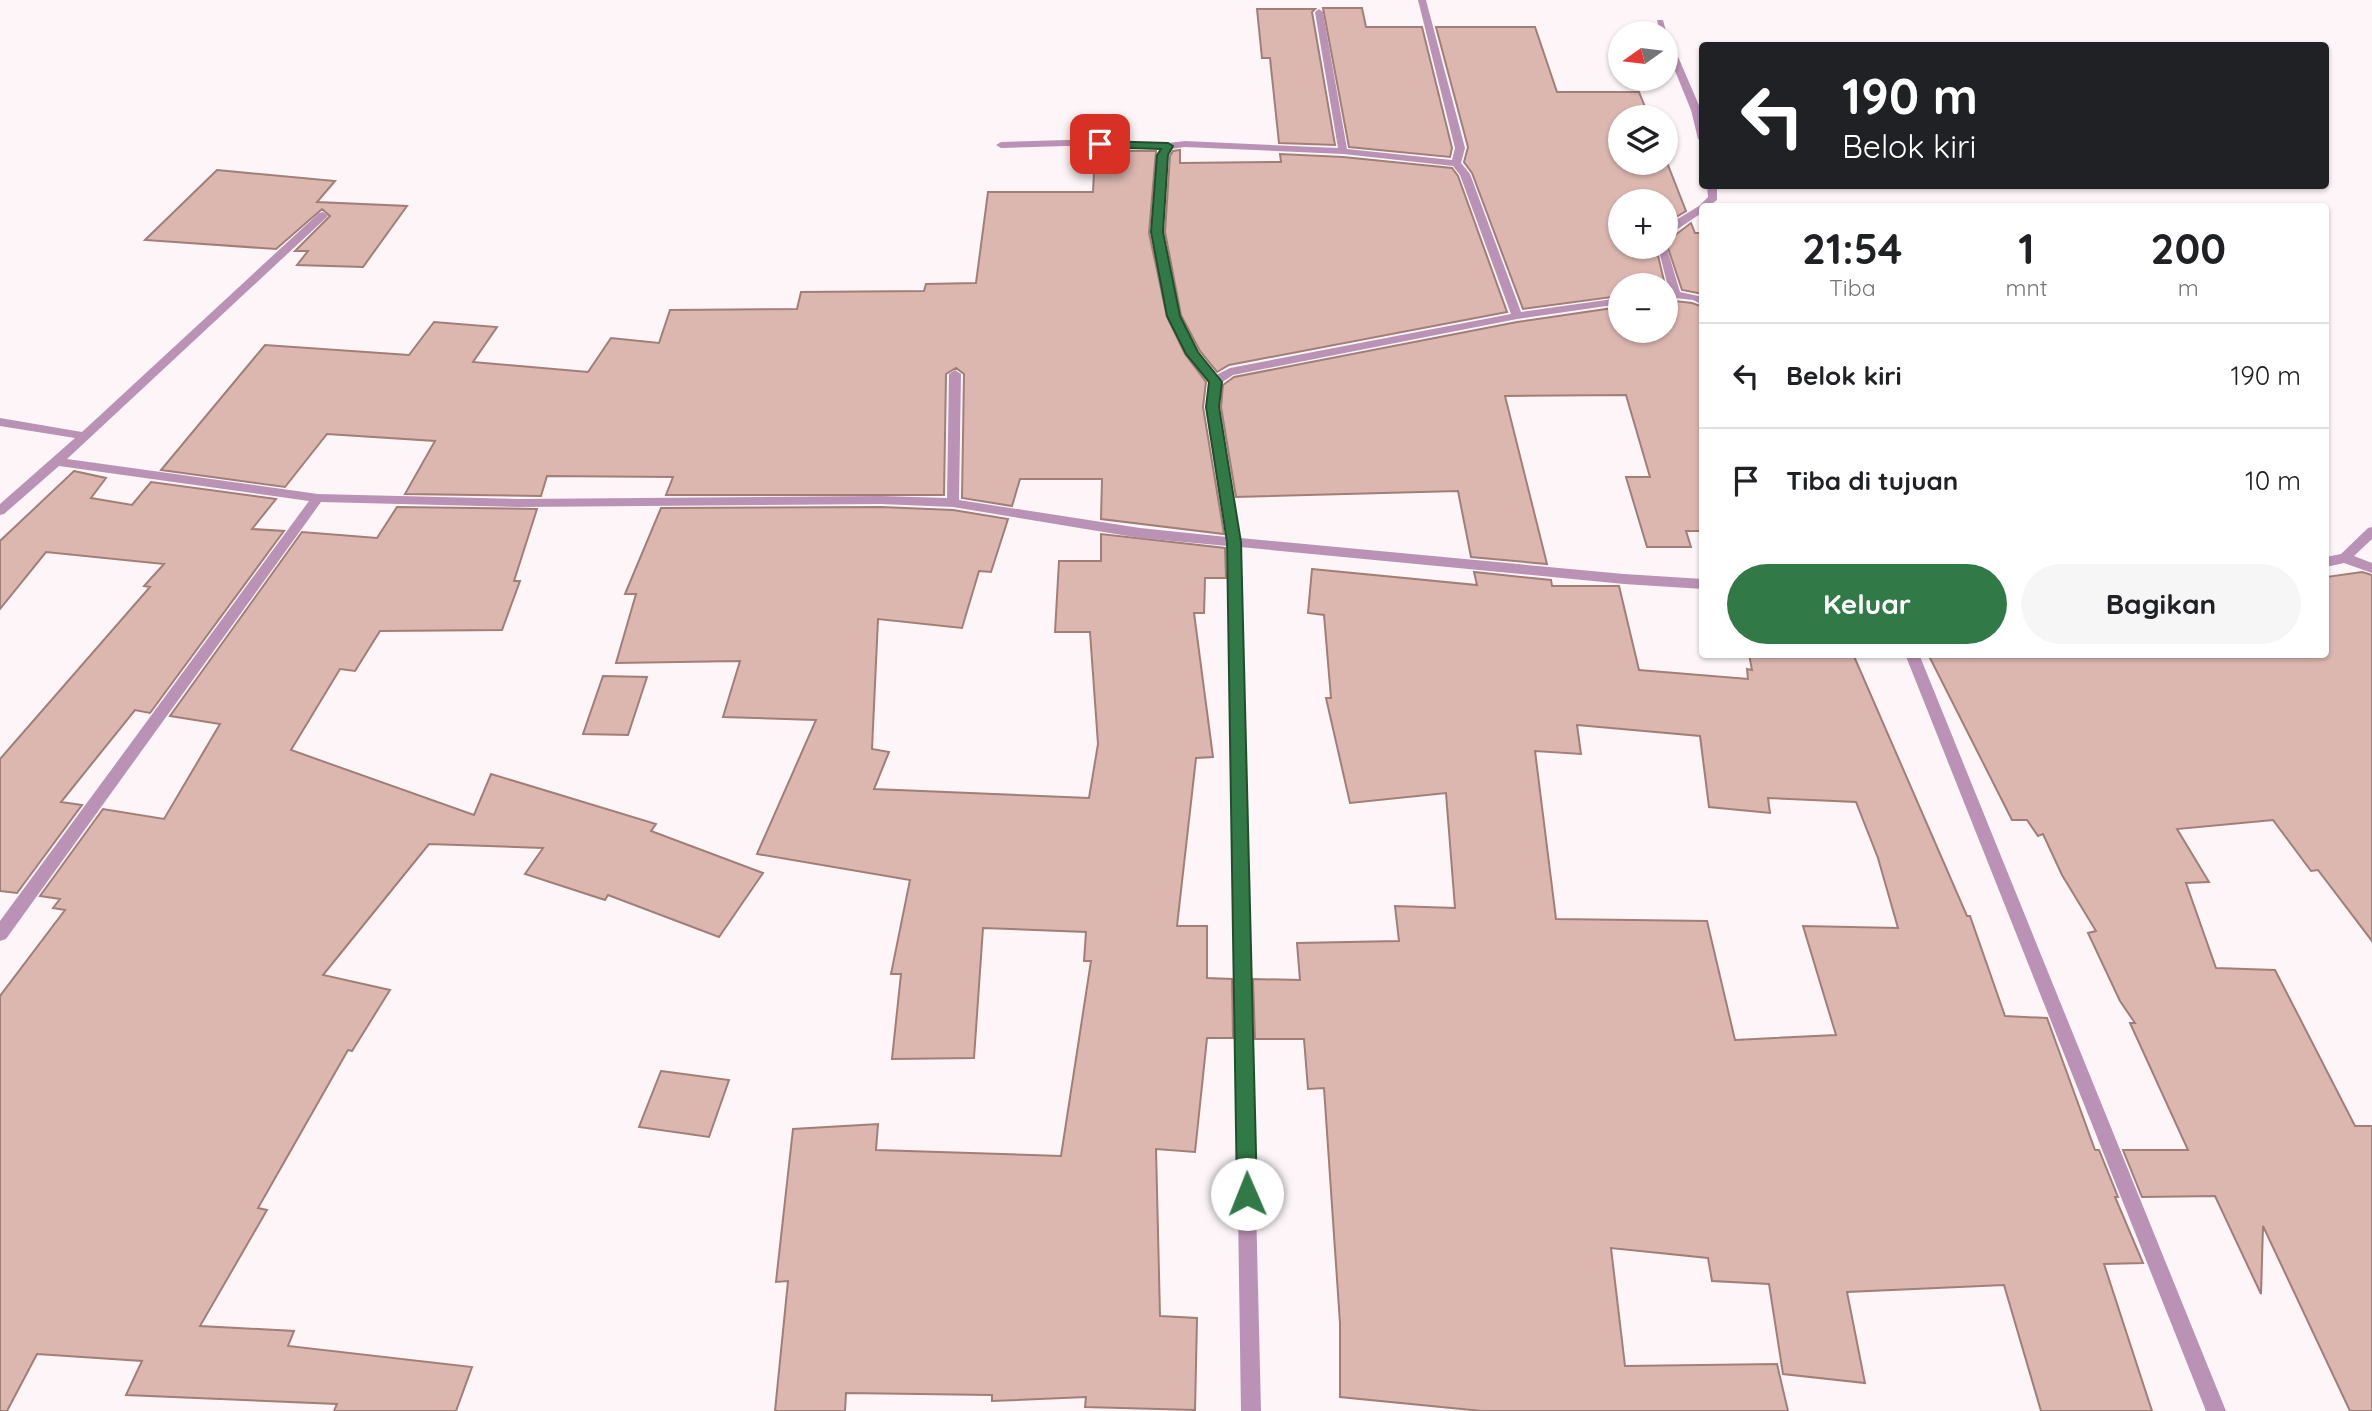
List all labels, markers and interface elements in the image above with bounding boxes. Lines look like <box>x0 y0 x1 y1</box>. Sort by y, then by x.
north arrow <box>1608 21 1678 91</box>
map controls <box>1608 21 1678 343</box>
text: 190 m <box>1842 65 1978 126</box>
icon: left <box>1727 70 1818 161</box>
button: layers <box>1608 105 1678 175</box>
pin <box>1070 114 1130 174</box>
icon: arrive <box>1081 125 1119 163</box>
text: Belok kiri <box>1842 126 1976 166</box>
button: + <box>1608 189 1678 259</box>
text: 21:54 <box>1802 222 1903 275</box>
text: 1 <box>2018 222 2035 275</box>
text: 200 <box>2151 222 2226 275</box>
button: − <box>1608 273 1678 343</box>
text: Tiba <box>1829 273 1876 302</box>
text: mnt <box>2006 273 2048 302</box>
text: m <box>2178 273 2199 302</box>
icon: left <box>1727 357 1765 395</box>
text: Belok kiri <box>1786 359 1902 392</box>
text: 190 m <box>2231 359 2301 392</box>
icon: arrive <box>1727 462 1765 500</box>
text: Tiba di tujuan <box>1786 464 1958 497</box>
text: 10 m <box>2245 464 2301 497</box>
button: Keluar <box>1727 564 2007 644</box>
button: Bagikan <box>2021 564 2301 644</box>
position arrow <box>1210 1157 1284 1231</box>

